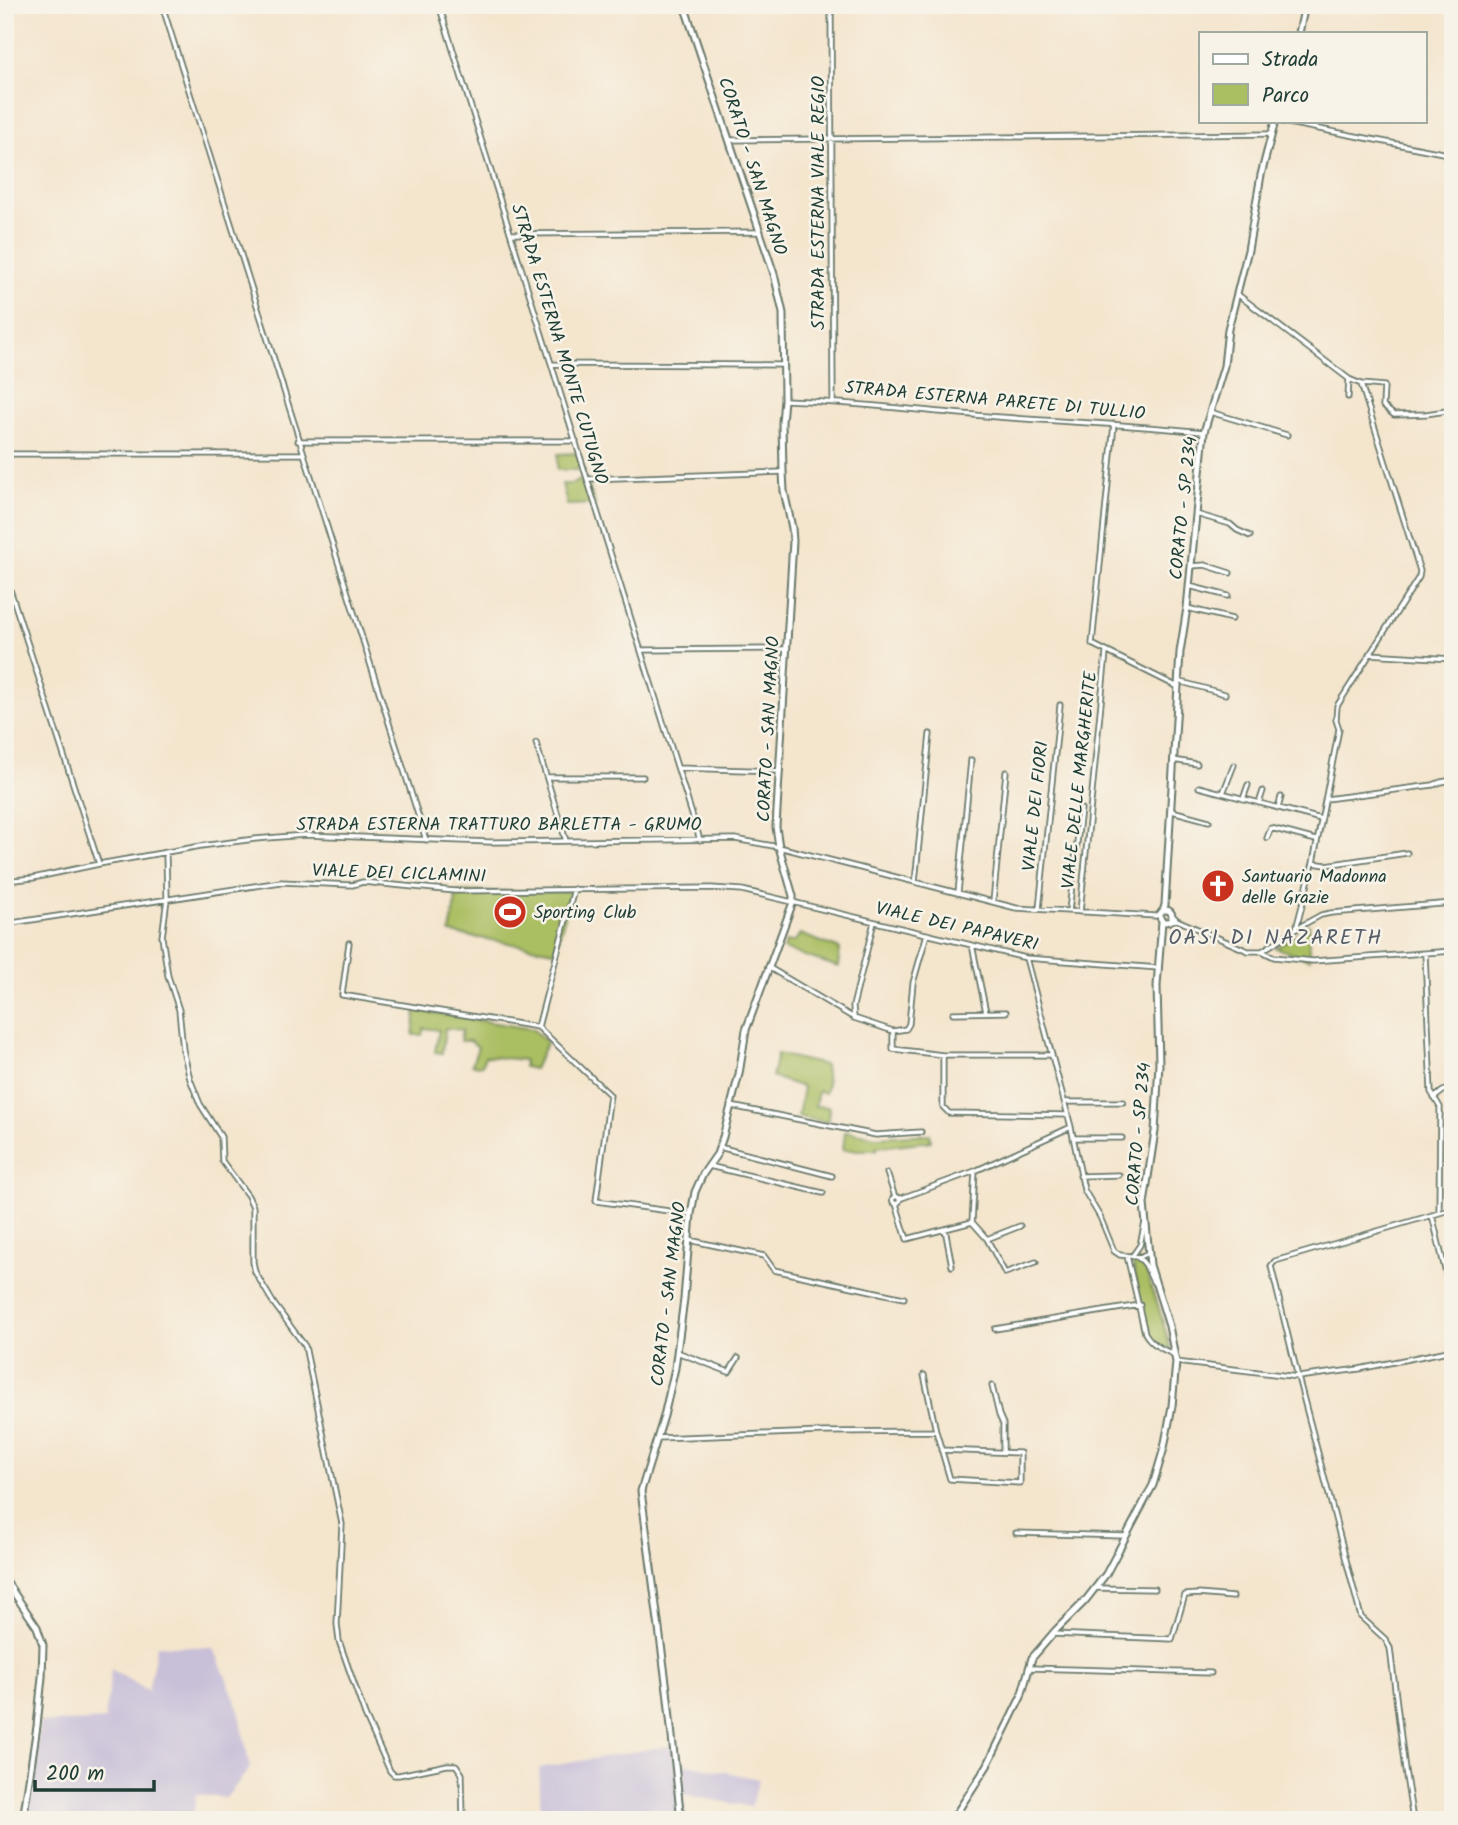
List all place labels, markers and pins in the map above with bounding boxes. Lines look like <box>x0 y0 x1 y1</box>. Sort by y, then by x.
place label: Santuario Madonna delle Grazie <box>1242 863 1387 913</box>
church icon: Santuario Madonna delle Grazie <box>1199 867 1237 905</box>
sports icon: Sporting Club <box>491 893 529 931</box>
place label: Sporting Club <box>534 899 637 928</box>

